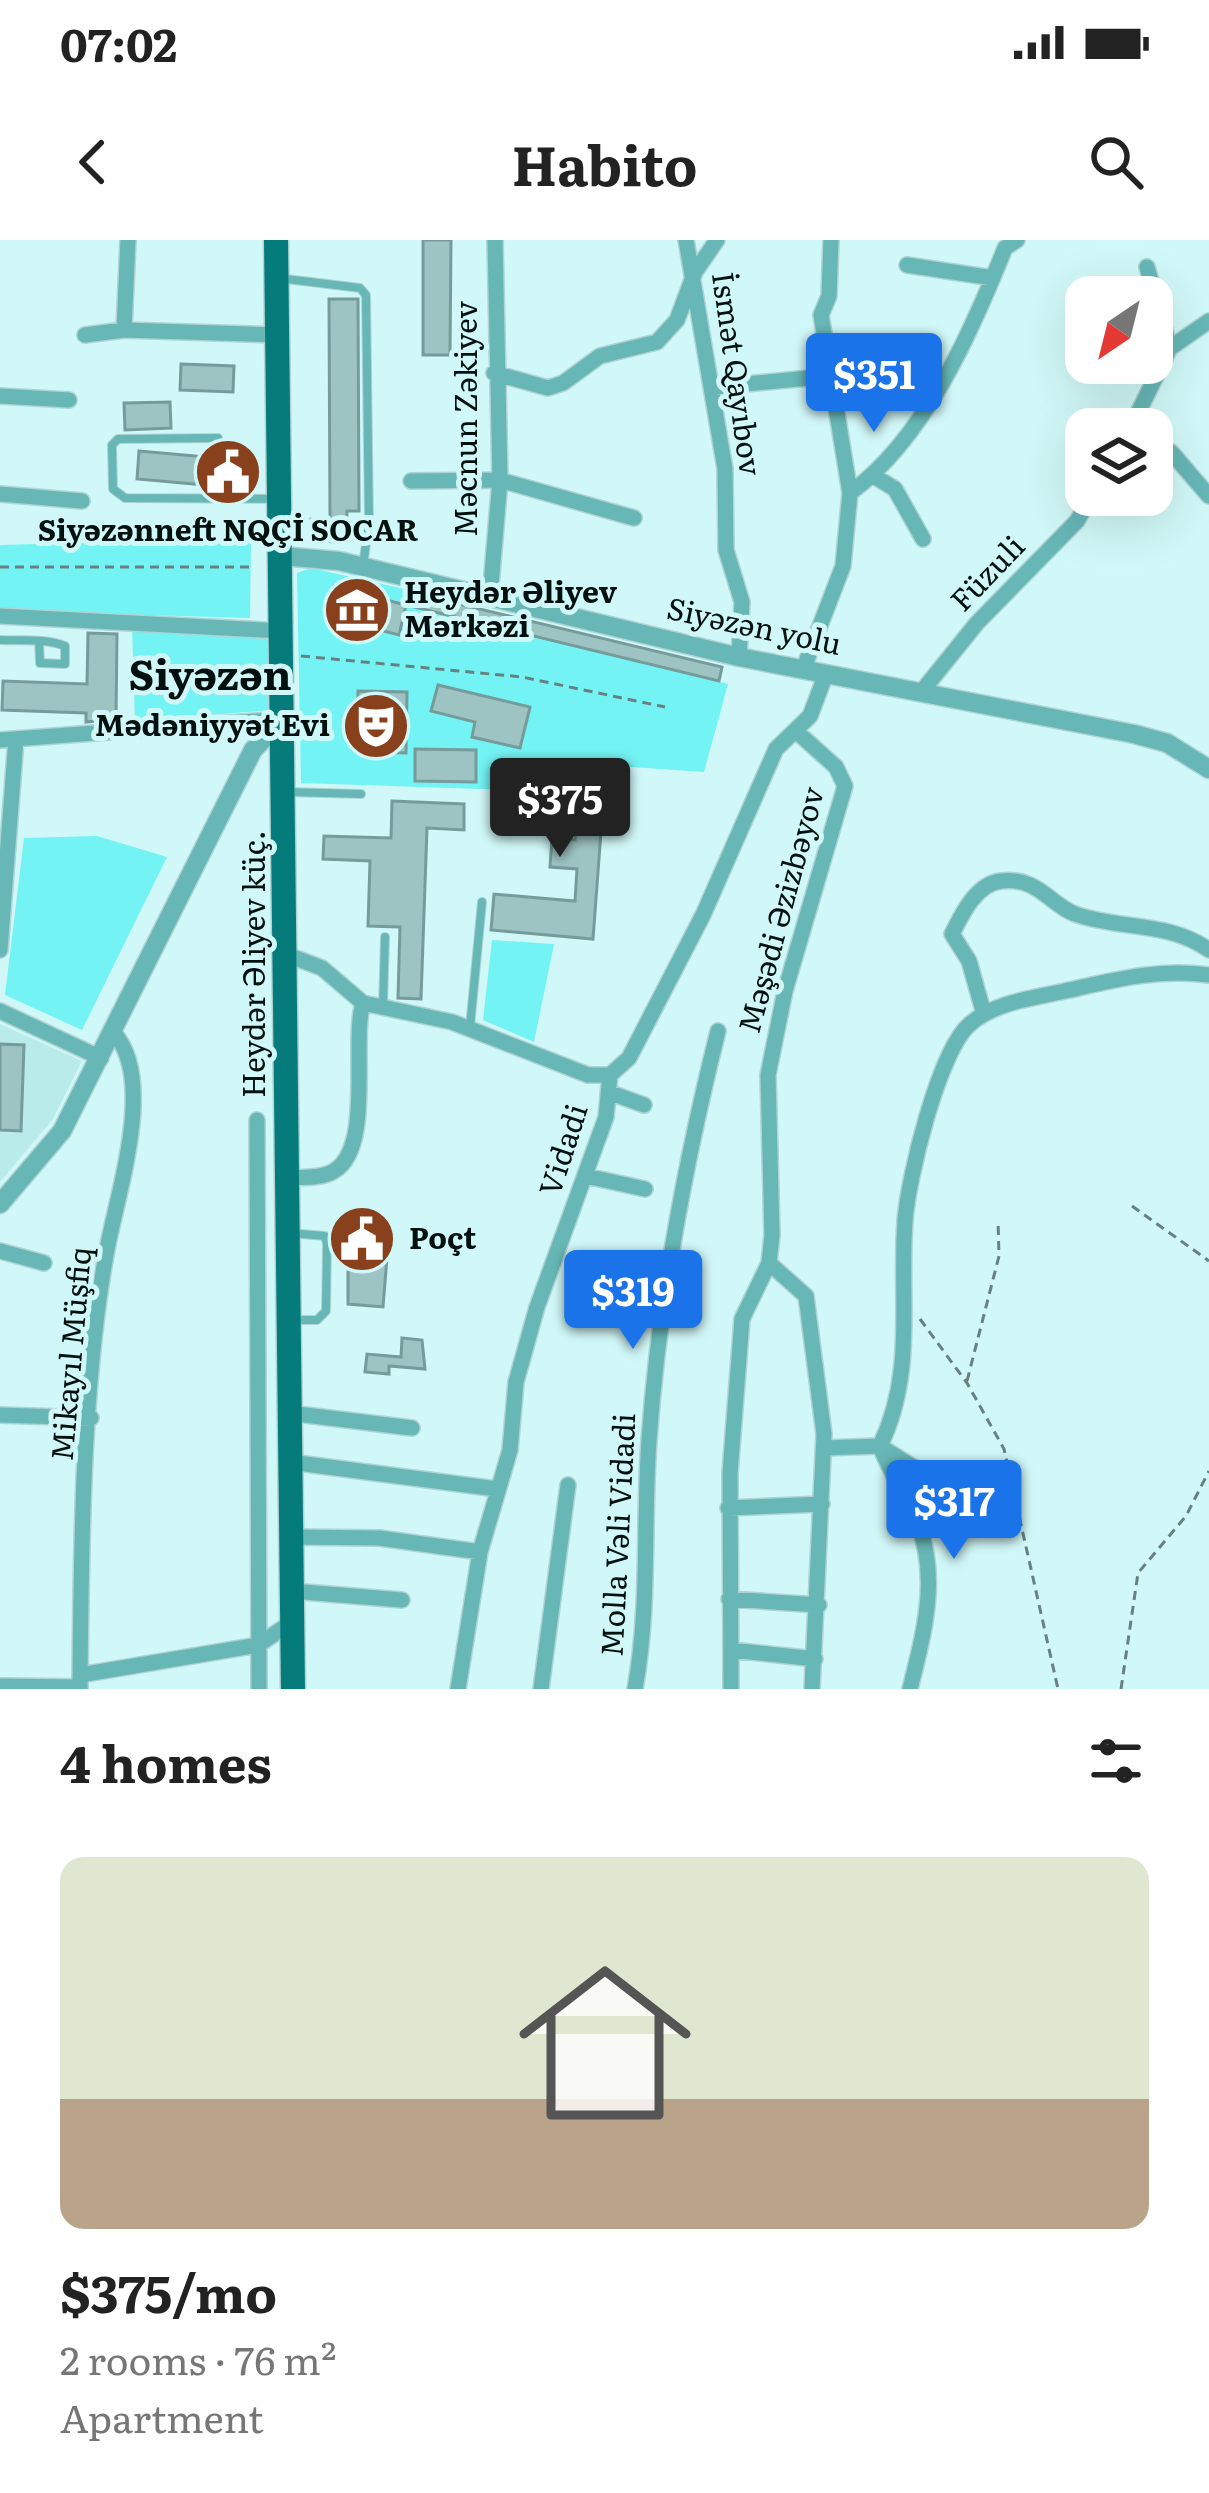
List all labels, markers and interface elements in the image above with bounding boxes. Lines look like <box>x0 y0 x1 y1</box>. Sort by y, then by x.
text: 07:02 <box>60 9 177 76</box>
text: Habito <box>512 122 697 203</box>
icon: back <box>60 129 126 195</box>
icon: search <box>1083 129 1149 195</box>
street label: İsmət Qayıbov <box>703 269 775 479</box>
north arrow <box>1065 276 1173 384</box>
map controls <box>1065 276 1173 516</box>
street label: Məcnun Zəkiyev <box>442 301 486 537</box>
pin: $351 <box>803 333 945 435</box>
text: $351 <box>833 343 915 401</box>
button: layers <box>1065 408 1173 516</box>
public building icon: Siyəzənneft NQÇİ SOCAR <box>193 437 263 507</box>
place label: Siyəzənneft NQÇİ SOCAR <box>38 506 418 550</box>
street label: Füzuli <box>939 524 1033 620</box>
place label: Heydər Əliyev Mərkəzi <box>404 568 617 646</box>
museum icon: Heydər Əliyev Mərkəzi <box>322 575 392 645</box>
street label: Siyəzən yolu <box>663 584 846 664</box>
district label: Siyəzən <box>128 641 292 703</box>
theatre icon: Mədəniyyət Evi <box>341 691 411 761</box>
place label: Mədəniyyət Evi <box>95 701 330 745</box>
pin: $375 <box>489 758 631 860</box>
text: $375 <box>517 768 603 826</box>
street label: Məşədi Əzizbəyov <box>725 781 833 1037</box>
street label: Heydər Əliyev küç. <box>230 830 274 1098</box>
street label: Vidadi <box>526 1097 597 1201</box>
public building icon: Poçt <box>327 1204 397 1274</box>
place label: Poçt <box>409 1214 477 1258</box>
street label: Mikayıl Müşfiq <box>38 1245 100 1463</box>
pin: $319 <box>562 1250 704 1352</box>
text: $319 <box>591 1260 675 1318</box>
street label: Molla Vəli Vidadi <box>588 1412 644 1658</box>
pin: $317 <box>883 1460 1025 1562</box>
text: $317 <box>913 1470 995 1528</box>
text: 4 homes <box>60 1723 272 1799</box>
icon: filters <box>1083 1728 1149 1794</box>
icon: home <box>497 1935 713 2151</box>
text: $375/mo <box>60 2253 277 2329</box>
text: 2 rooms · 76 m² <box>60 2329 336 2387</box>
text: Apartment <box>60 2387 264 2445</box>

